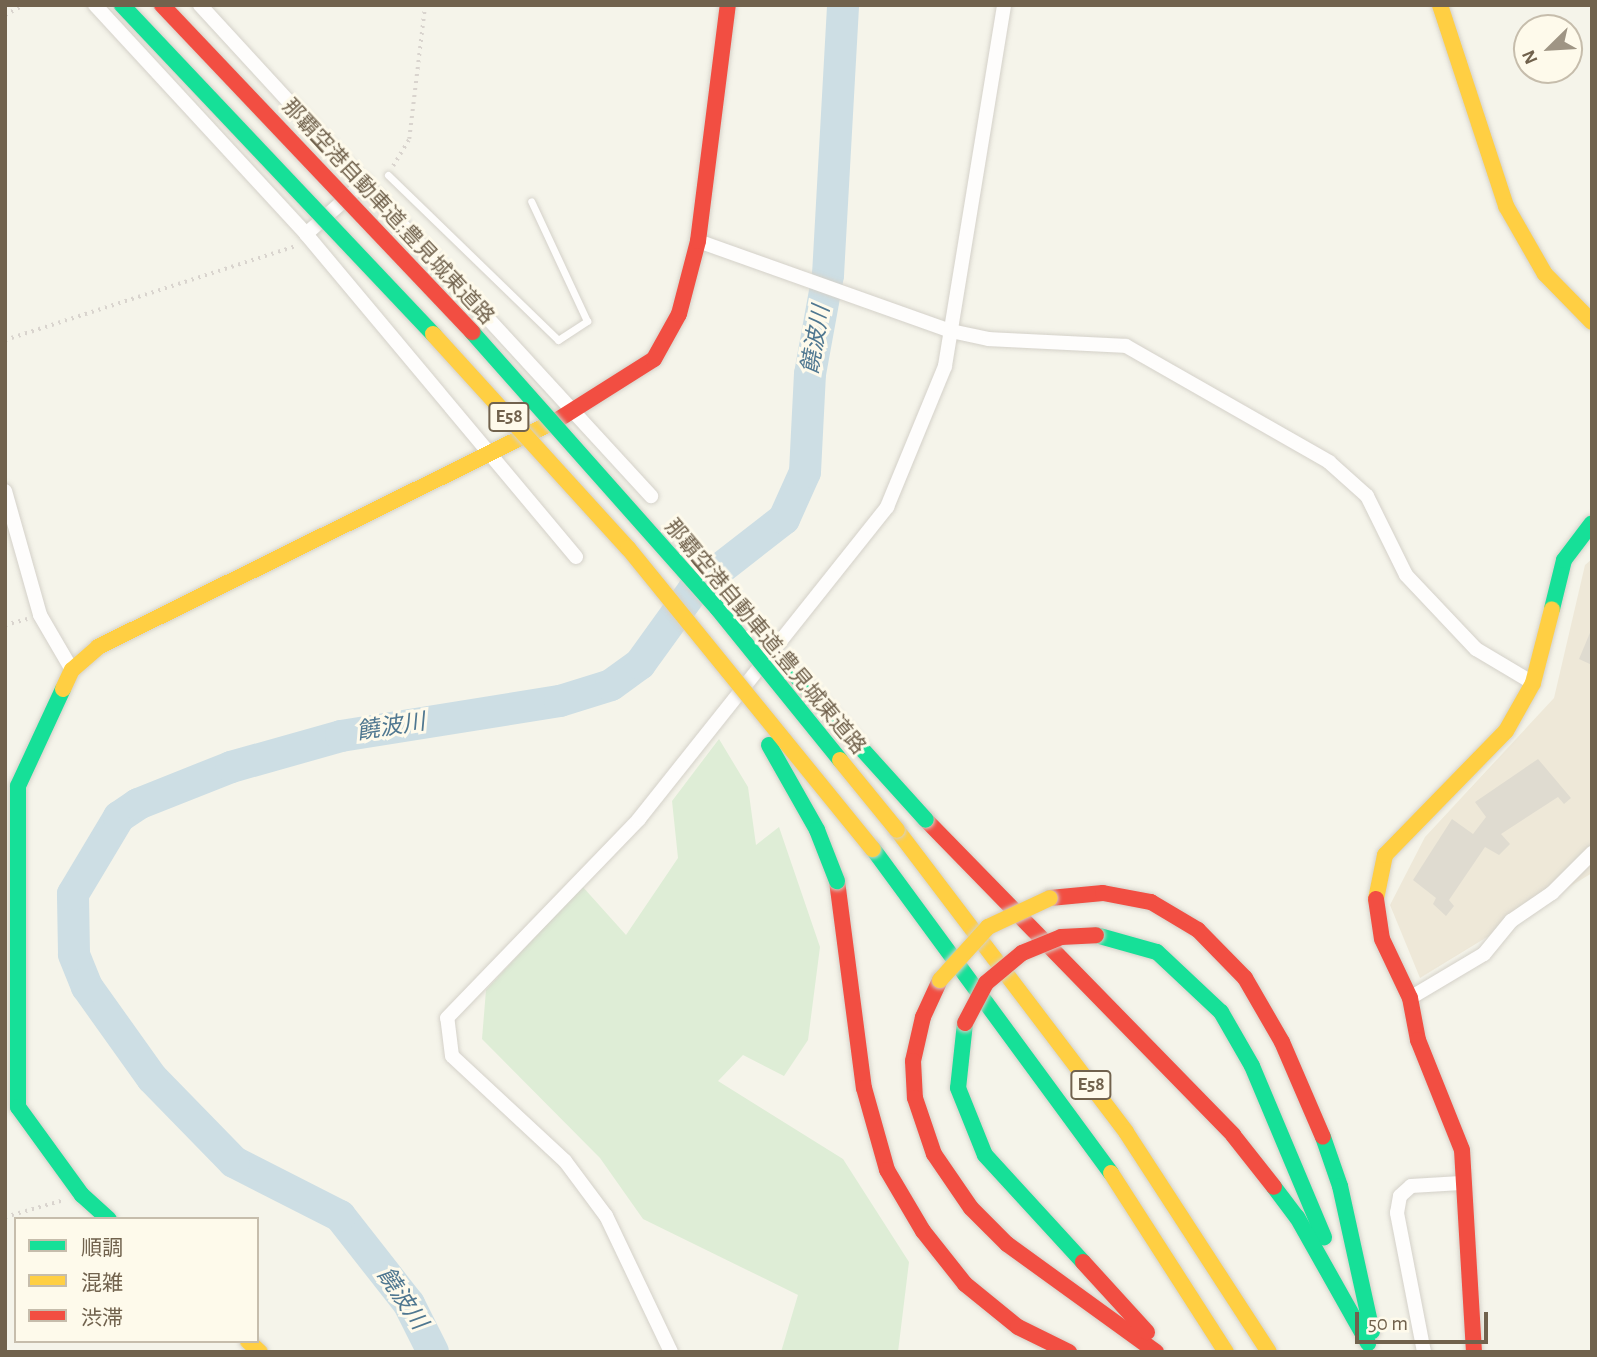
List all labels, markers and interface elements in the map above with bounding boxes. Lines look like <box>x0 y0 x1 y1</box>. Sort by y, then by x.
north arrow <box>1513 14 1583 84</box>
text: N <box>1519 47 1542 67</box>
street label: 那覇空港自動車道;豊見城東道路 <box>277 94 499 330</box>
water label: 饒波川 <box>797 304 837 376</box>
road number: E58 <box>488 402 530 432</box>
street label: 那覇空港自動車道;豊見城東道路 <box>659 514 871 760</box>
water label: 饒波川 <box>355 709 427 747</box>
road number: E58 <box>1070 1070 1112 1100</box>
legend <box>14 1217 259 1343</box>
text: 順調 <box>81 1238 123 1259</box>
water label: 饒波川 <box>370 1263 432 1335</box>
text: 混雑 <box>81 1273 123 1294</box>
scale bar <box>1359 1298 1492 1342</box>
text: 渋滞 <box>81 1308 123 1329</box>
text: 50 m <box>1368 1313 1408 1334</box>

